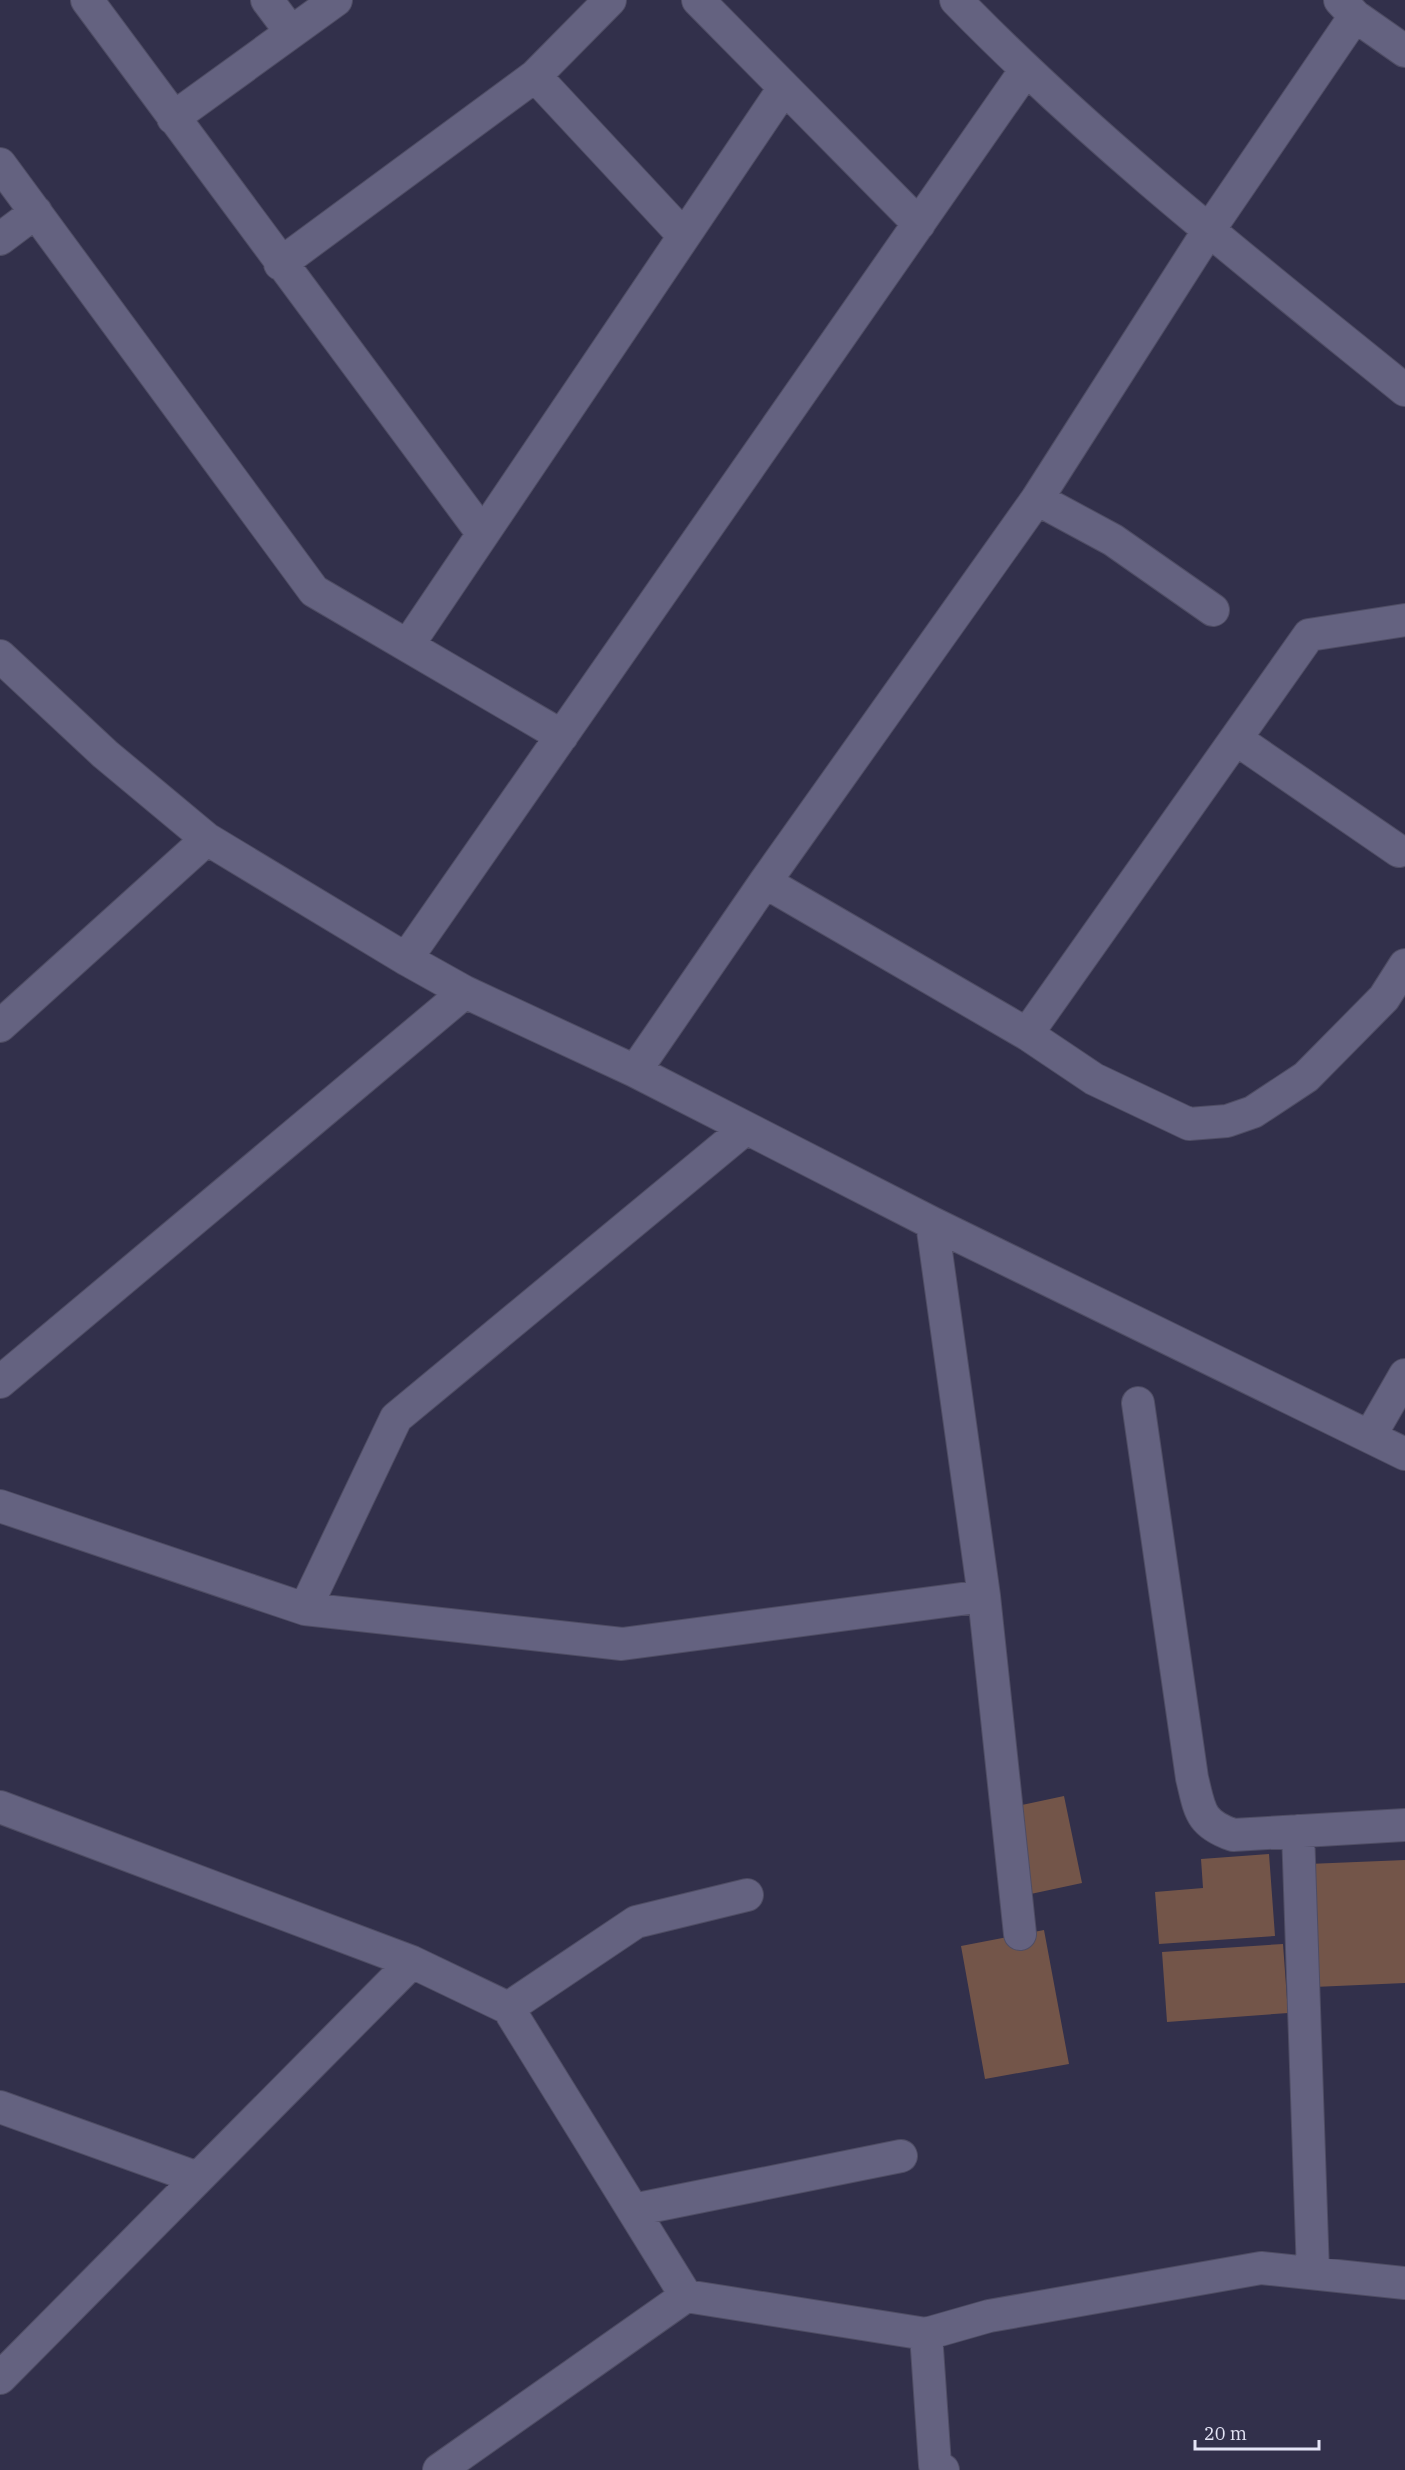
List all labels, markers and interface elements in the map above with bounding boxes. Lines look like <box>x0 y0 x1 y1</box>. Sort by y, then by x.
scale bar <box>1195 2413 1320 2451</box>
text: 20 m <box>1204 2422 1247 2445</box>

